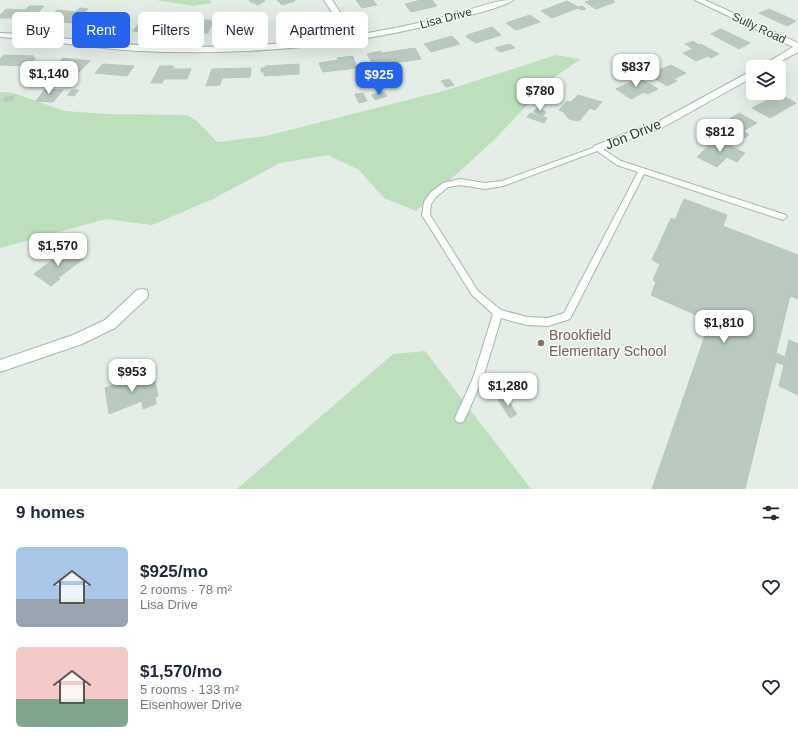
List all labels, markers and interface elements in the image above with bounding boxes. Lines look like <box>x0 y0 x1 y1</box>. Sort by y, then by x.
street label: Lisa Drive <box>418 4 474 32</box>
street label: Sully Road <box>730 9 788 47</box>
chip: Buy <box>12 12 64 48</box>
chip: Rent <box>72 12 130 48</box>
chip: Filters <box>138 12 204 48</box>
chip: New <box>212 12 268 48</box>
chip: Apartment <box>276 12 368 48</box>
pin: $837 <box>612 54 660 88</box>
text: $837 <box>622 59 650 74</box>
map controls <box>746 60 786 100</box>
button: layers <box>746 60 786 100</box>
pin: $1,140 <box>16 61 82 95</box>
pin: $925 <box>355 62 403 96</box>
text: $1,140 <box>29 66 69 81</box>
text: $925 <box>365 67 393 82</box>
pin: $780 <box>516 78 564 112</box>
text: $780 <box>526 83 554 98</box>
street label: Jon Drive <box>603 115 664 152</box>
pin: $812 <box>696 119 744 153</box>
text: $812 <box>706 124 734 139</box>
pin: $1,570 <box>25 233 91 267</box>
text: $1,570 <box>38 238 78 253</box>
pin: $1,810 <box>691 310 757 344</box>
text: $1,810 <box>704 315 744 330</box>
place label: Brookfield Elementary School <box>549 327 667 359</box>
marker: Brookfield Elementary School <box>536 338 546 348</box>
pin: $953 <box>108 359 156 393</box>
text: $953 <box>118 364 146 379</box>
pin: $1,280 <box>475 373 541 407</box>
text: $1,280 <box>488 378 528 393</box>
icon: filters <box>760 502 782 524</box>
text: 9 homes <box>16 503 85 522</box>
text: $925/mo <box>140 562 208 581</box>
icon: home <box>48 563 96 611</box>
icon: heart <box>760 576 782 598</box>
text: 2 rooms · 78 m² <box>140 582 232 597</box>
text: Lisa Drive <box>140 597 198 612</box>
text: $1,570/mo <box>140 662 222 681</box>
icon: home <box>48 663 96 711</box>
icon: heart <box>760 676 782 698</box>
text: 5 rooms · 133 m² <box>140 682 239 697</box>
text: Eisenhower Drive <box>140 697 242 712</box>

